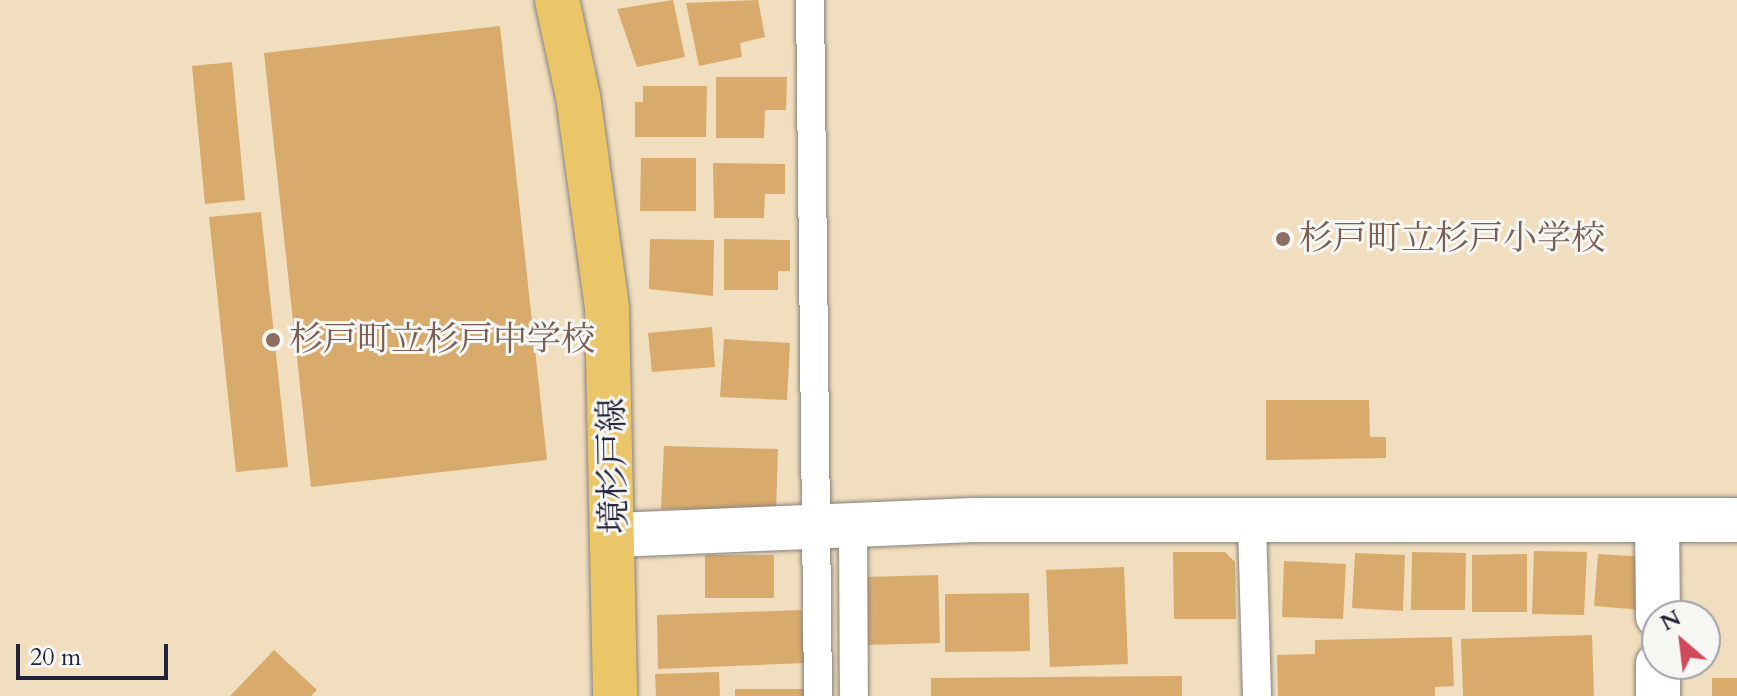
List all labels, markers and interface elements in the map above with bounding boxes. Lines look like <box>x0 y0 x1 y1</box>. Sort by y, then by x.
place label: 杉戸町立杉戸小学校 <box>1299 219 1605 259</box>
marker: 杉戸町立杉戸小学校 <box>1274 230 1292 248</box>
place label: 杉戸町立杉戸中学校 <box>289 320 595 360</box>
marker: 杉戸町立杉戸中学校 <box>264 331 282 349</box>
street label: 境杉戸線 <box>591 398 635 534</box>
north arrow <box>1641 600 1721 680</box>
text: N <box>1655 603 1686 638</box>
scale bar <box>20 628 172 678</box>
text: 20 m <box>30 641 81 674</box>

